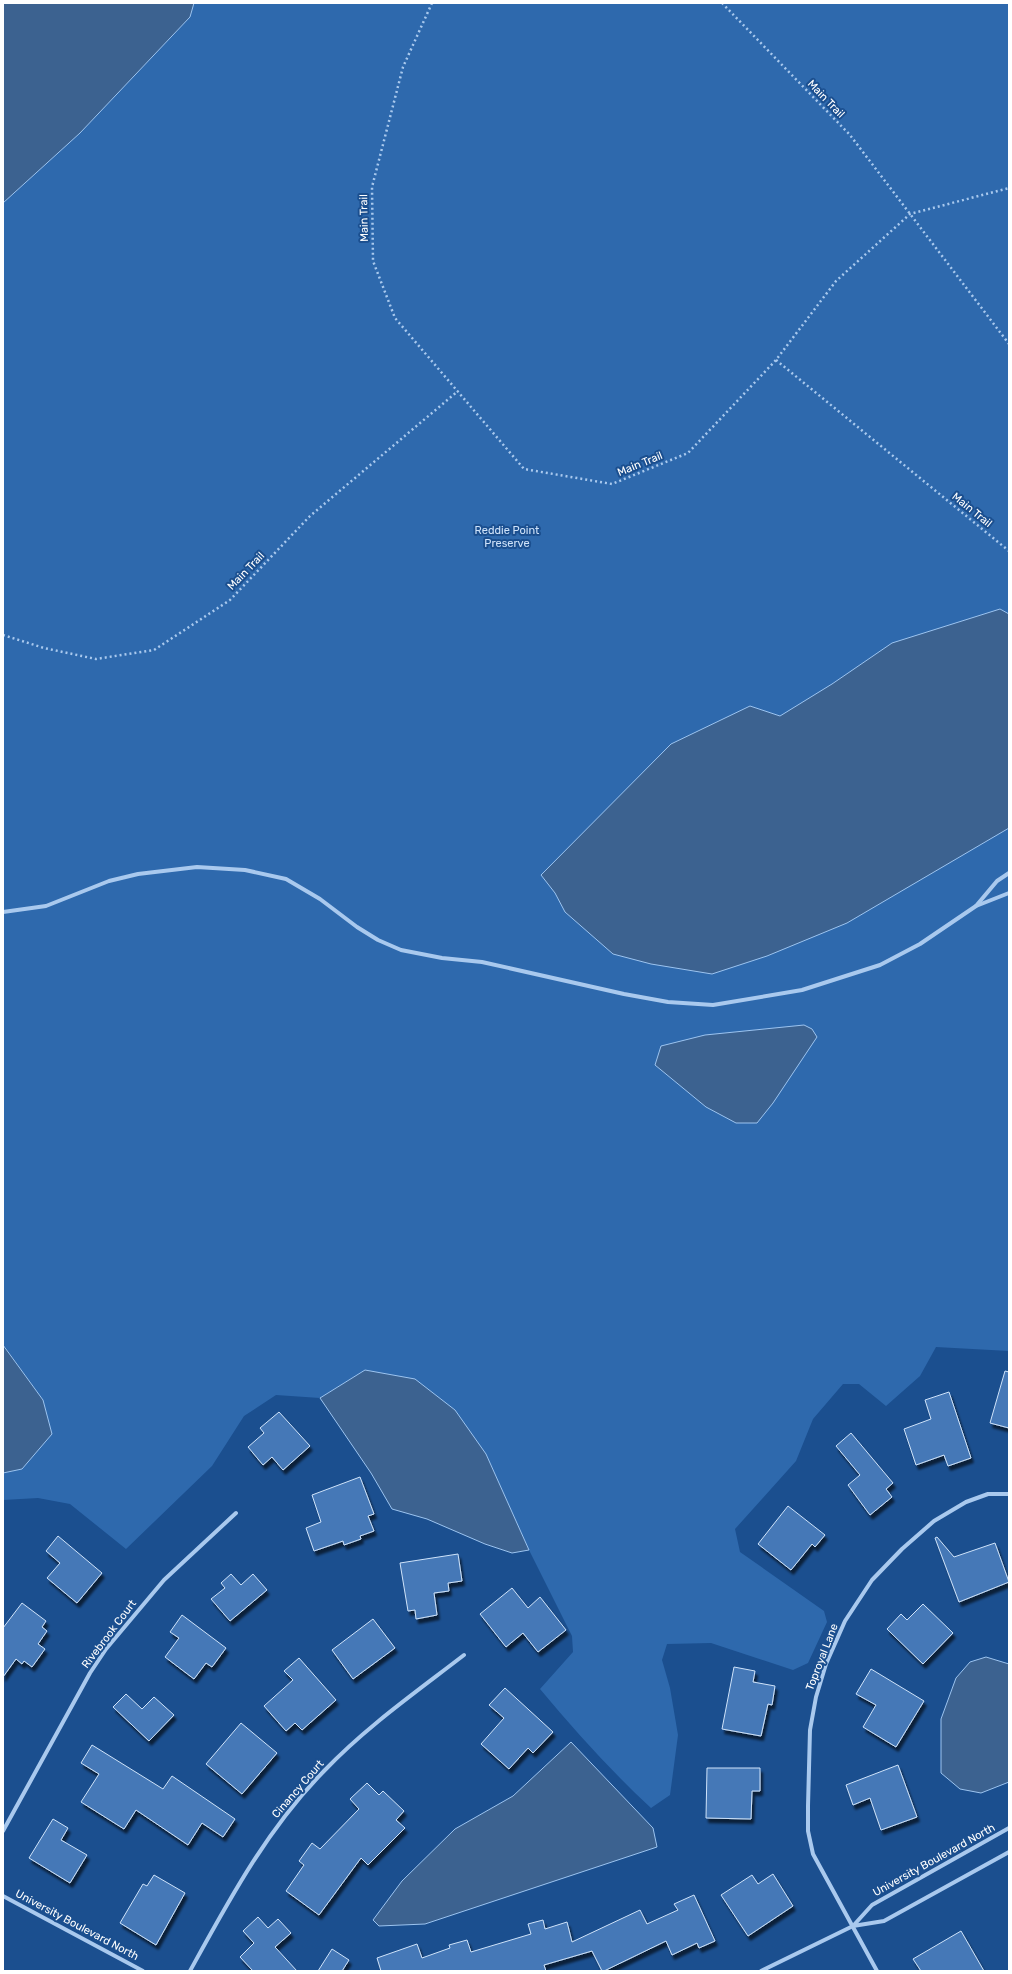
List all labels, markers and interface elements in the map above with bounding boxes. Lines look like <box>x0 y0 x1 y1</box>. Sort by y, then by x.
street label: Main Trail <box>805 77 847 121</box>
street label: Main Trail <box>357 194 371 242</box>
street label: Main Trail <box>616 449 664 479</box>
street label: Main Trail <box>949 490 995 530</box>
park label: Reddie Point Preserve <box>475 524 540 550</box>
street label: Main Trail <box>225 549 267 593</box>
street label: Rivebrook Court <box>79 1597 139 1671</box>
street label: Toproyal Lane <box>803 1622 841 1692</box>
street label: Cinancy Court <box>269 1757 327 1821</box>
street label: University Boulevard North <box>871 1821 997 1899</box>
street label: University Boulevard North <box>13 1887 141 1963</box>

